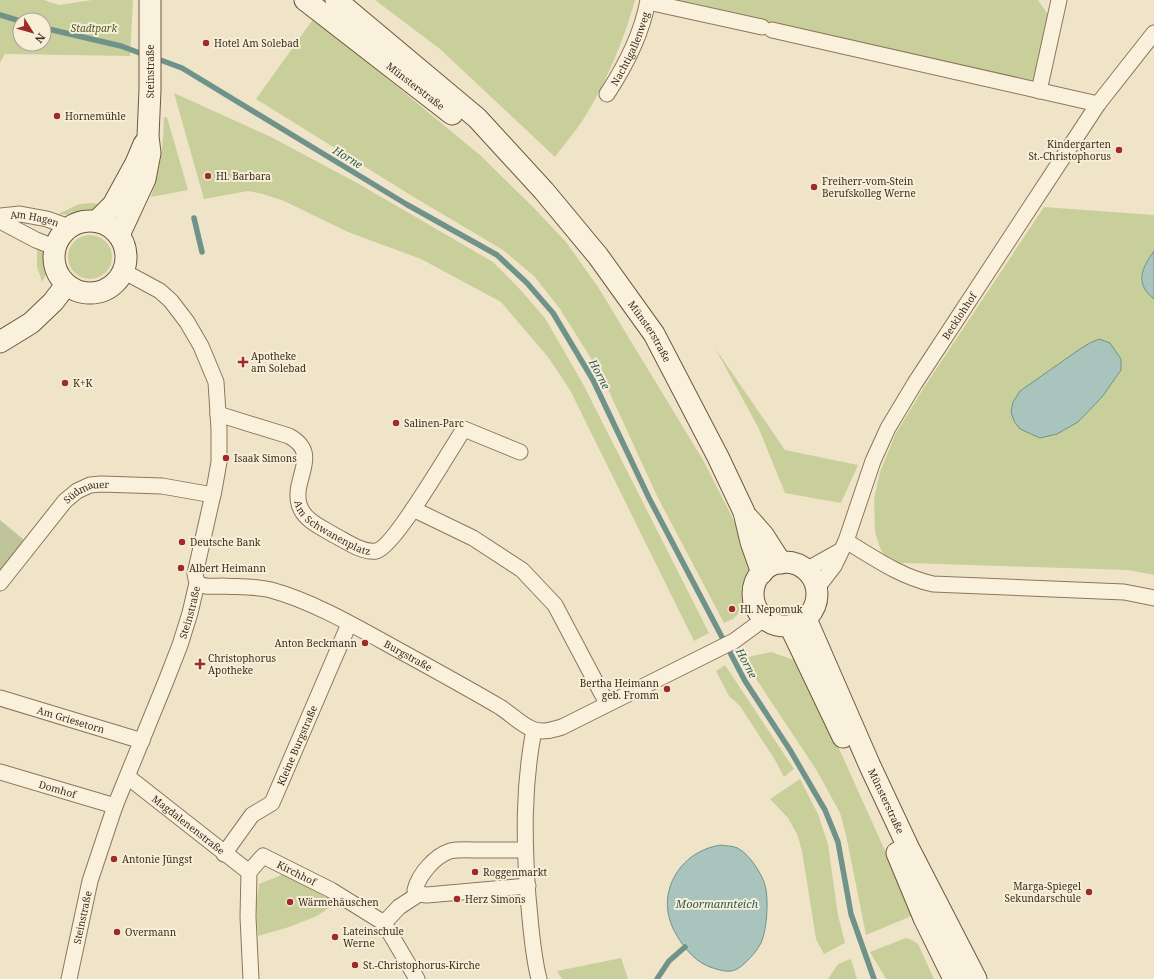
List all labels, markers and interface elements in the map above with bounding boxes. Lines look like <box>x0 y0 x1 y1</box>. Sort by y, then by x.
street label: Nachtigallenweg <box>607 10 652 88</box>
north arrow <box>12 12 52 52</box>
park label: Stadtpark <box>71 21 117 35</box>
text: N <box>32 30 49 47</box>
place label: Hotel Am Solebad <box>214 36 299 50</box>
marker: Hotel Am Solebad <box>201 38 211 48</box>
street label: Steinstraße <box>143 44 157 99</box>
street label: Münsterstraße <box>384 59 448 113</box>
place label: Hornemühle <box>65 109 126 123</box>
marker: Hornemühle <box>52 111 62 121</box>
place label: Kindergarten St.-Christophorus <box>1028 137 1112 163</box>
water label: Horne <box>329 142 366 172</box>
marker: Kindergarten St.-Christophorus <box>1114 145 1124 155</box>
place label: Hl. Barbara <box>216 169 271 183</box>
marker: Hl. Barbara <box>203 171 213 181</box>
place label: Freiherr-vom-Stein Berufskolleg Werne <box>822 174 916 200</box>
marker: Freiherr-vom-Stein Berufskolleg Werne <box>809 182 819 192</box>
street label: Am Hagen <box>9 207 62 230</box>
street label: Becklohhof <box>938 288 980 342</box>
street label: Münsterstraße <box>625 298 674 364</box>
place label: Apotheke am Solebad <box>251 349 306 375</box>
water label: Horne <box>585 355 614 392</box>
marker: Apotheke am Solebad <box>238 357 248 367</box>
place label: K+K <box>73 376 94 390</box>
marker: K+K <box>60 378 70 388</box>
place label: Salinen-Parc <box>404 416 464 430</box>
marker: Salinen-Parc <box>391 418 401 428</box>
place label: Isaak Simons <box>234 451 297 465</box>
marker: Isaak Simons <box>221 453 231 463</box>
street label: Südmauer <box>60 477 110 507</box>
street label: Am Schwanenplatz <box>291 499 372 558</box>
place label: Deutsche Bank <box>190 535 261 549</box>
marker: Deutsche Bank <box>177 537 187 547</box>
place label: Albert Heimann <box>189 561 266 575</box>
marker: Albert Heimann <box>176 563 186 573</box>
street label: Steinstraße <box>175 585 203 640</box>
place label: Hl. Nepomuk <box>740 602 803 616</box>
marker: Hl. Nepomuk <box>727 604 737 614</box>
place label: Anton Beckmann <box>275 636 358 650</box>
street label: Burgstraße <box>382 637 435 674</box>
marker: Anton Beckmann <box>360 638 370 648</box>
water label: Horne <box>732 644 761 681</box>
place label: Christophorus Apotheke <box>208 651 277 677</box>
marker: Christophorus Apotheke <box>195 659 205 669</box>
place label: Bertha Heimann geb. Fromm <box>580 676 660 702</box>
marker: Bertha Heimann geb. Fromm <box>662 684 672 694</box>
street label: Am Griesetorn <box>35 703 107 736</box>
street label: Kleine Burgstraße <box>273 703 320 788</box>
street label: Münsterstraße <box>865 766 908 836</box>
street label: Domhof <box>37 777 79 802</box>
street label: Magdalenenstraße <box>149 792 228 858</box>
place label: Antonie Jüngst <box>122 852 193 866</box>
marker: Antonie Jüngst <box>109 854 119 864</box>
street label: Kirchhof <box>275 857 320 889</box>
place label: Roggenmarkt <box>483 865 548 879</box>
marker: Roggenmarkt <box>470 867 480 877</box>
place label: Marga-Spiegel Sekundarschule <box>1005 879 1081 905</box>
marker: Marga-Spiegel Sekundarschule <box>1084 887 1094 897</box>
street label: Steinstraße <box>70 890 95 945</box>
place label: Herz Simons <box>465 892 526 906</box>
marker: Herz Simons <box>452 894 462 904</box>
place label: Wärmehäuschen <box>298 895 379 909</box>
water label: Moormannteich <box>675 896 759 911</box>
marker: Wärmehäuschen <box>285 897 295 907</box>
place label: Lateinschule Werne <box>343 924 404 950</box>
place label: Overmann <box>125 925 177 939</box>
marker: Overmann <box>112 927 122 937</box>
marker: Lateinschule Werne <box>330 932 340 942</box>
place label: St.-Christophorus-Kirche <box>363 958 480 972</box>
marker: St.-Christophorus-Kirche <box>350 960 360 970</box>

